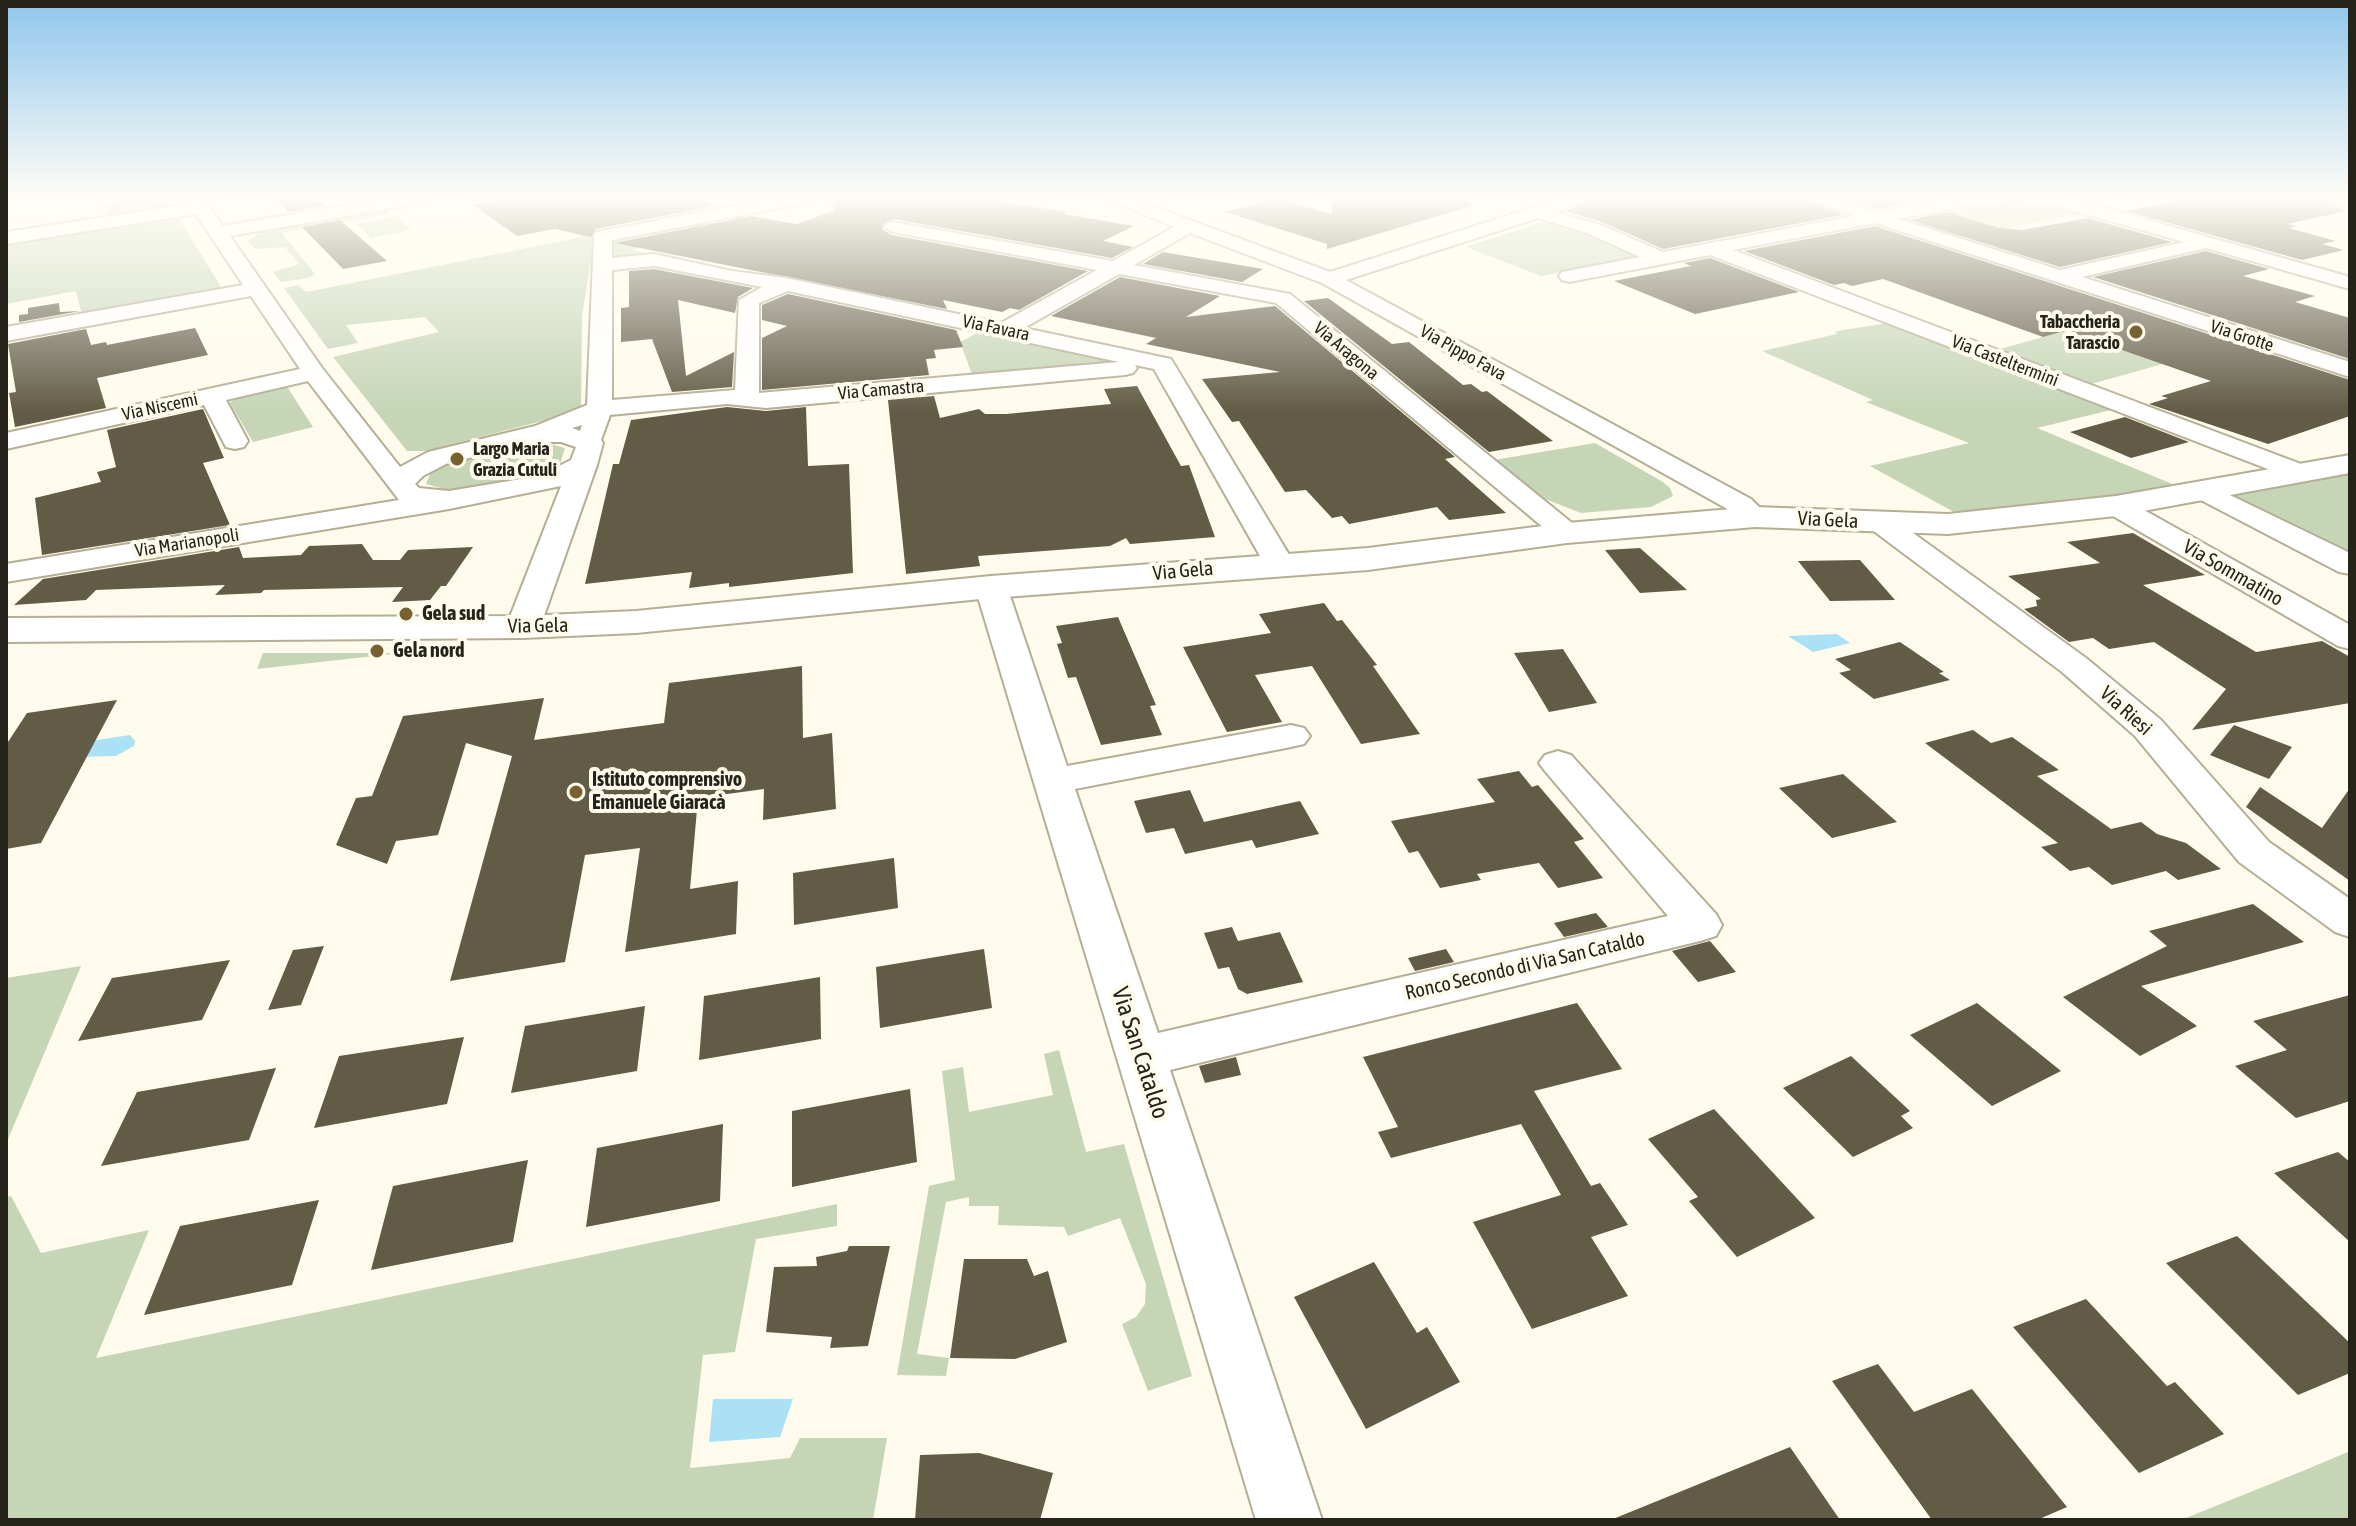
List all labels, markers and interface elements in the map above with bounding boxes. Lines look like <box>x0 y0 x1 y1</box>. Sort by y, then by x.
street label: Via Favara <box>961 310 1031 346</box>
place label: Tabaccheria Tarascio <box>2040 311 2120 354</box>
street label: Via Grotte <box>2208 316 2276 356</box>
street label: Via Aragona <box>1309 317 1383 385</box>
street label: Via Pippo Fava <box>1416 320 1510 386</box>
marker: Tabaccheria Tarascio <box>2127 323 2145 341</box>
street label: Via Casteltermini <box>1948 331 2062 391</box>
street label: Via Camastra <box>837 375 925 405</box>
street label: Via Niscemi <box>120 388 200 426</box>
place label: Largo Maria Grazia Cutuli <box>473 438 557 480</box>
marker: Largo Maria Grazia Cutuli <box>448 450 466 468</box>
street label: Via Gela <box>1797 506 1859 534</box>
street label: Via Marianopoli <box>133 524 241 562</box>
street label: Via Sommatino <box>2179 535 2287 611</box>
street label: Via Gela <box>1152 556 1214 586</box>
place label: Gela sud <box>422 602 485 626</box>
marker: Gela sud <box>397 605 415 623</box>
street label: Via Gela <box>507 613 569 639</box>
place label: Gela nord <box>393 639 464 663</box>
marker: Gela nord <box>368 642 386 660</box>
street label: Via Riesi <box>2095 681 2157 741</box>
place label: Istituto comprensivo Emanuele Giaracà <box>592 768 742 815</box>
marker: Istituto comprensivo Emanuele Giaracà <box>567 783 585 801</box>
street label: Ronco Secondo di Via San Cataldo <box>1403 927 1647 1005</box>
street label: Via San Cataldo <box>1105 984 1175 1122</box>

